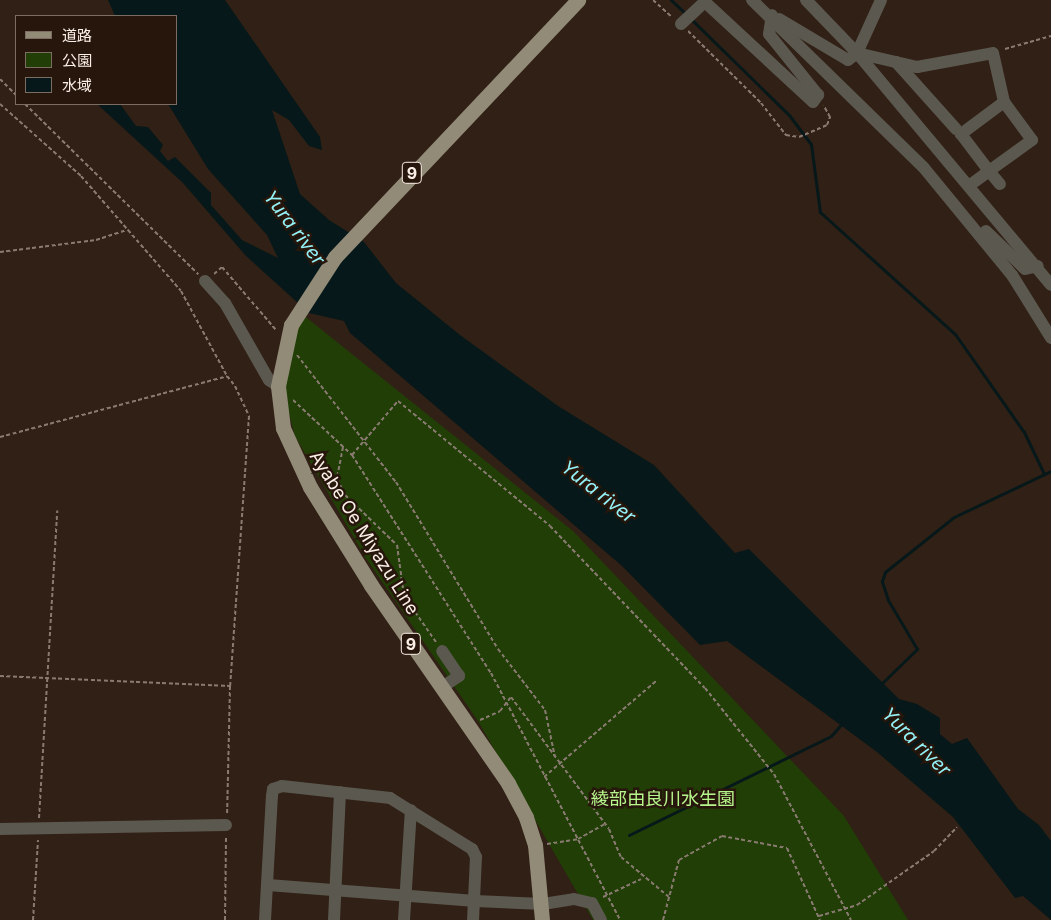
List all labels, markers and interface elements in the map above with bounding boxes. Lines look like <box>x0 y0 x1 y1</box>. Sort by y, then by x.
legend <box>15 15 178 105</box>
text: 道路 <box>62 26 92 45</box>
text: 公園 <box>62 51 92 70</box>
text: 水域 <box>62 76 92 95</box>
road number: 9 <box>401 160 423 187</box>
water label: Yura river <box>259 186 329 270</box>
street label: Ayabe Oe Miyazu Line <box>305 447 423 619</box>
water label: Yura river <box>556 456 640 528</box>
road number: 9 <box>400 630 422 658</box>
water label: Yura river <box>877 703 955 781</box>
park label: 綾部由良川水生園 <box>591 788 735 810</box>

